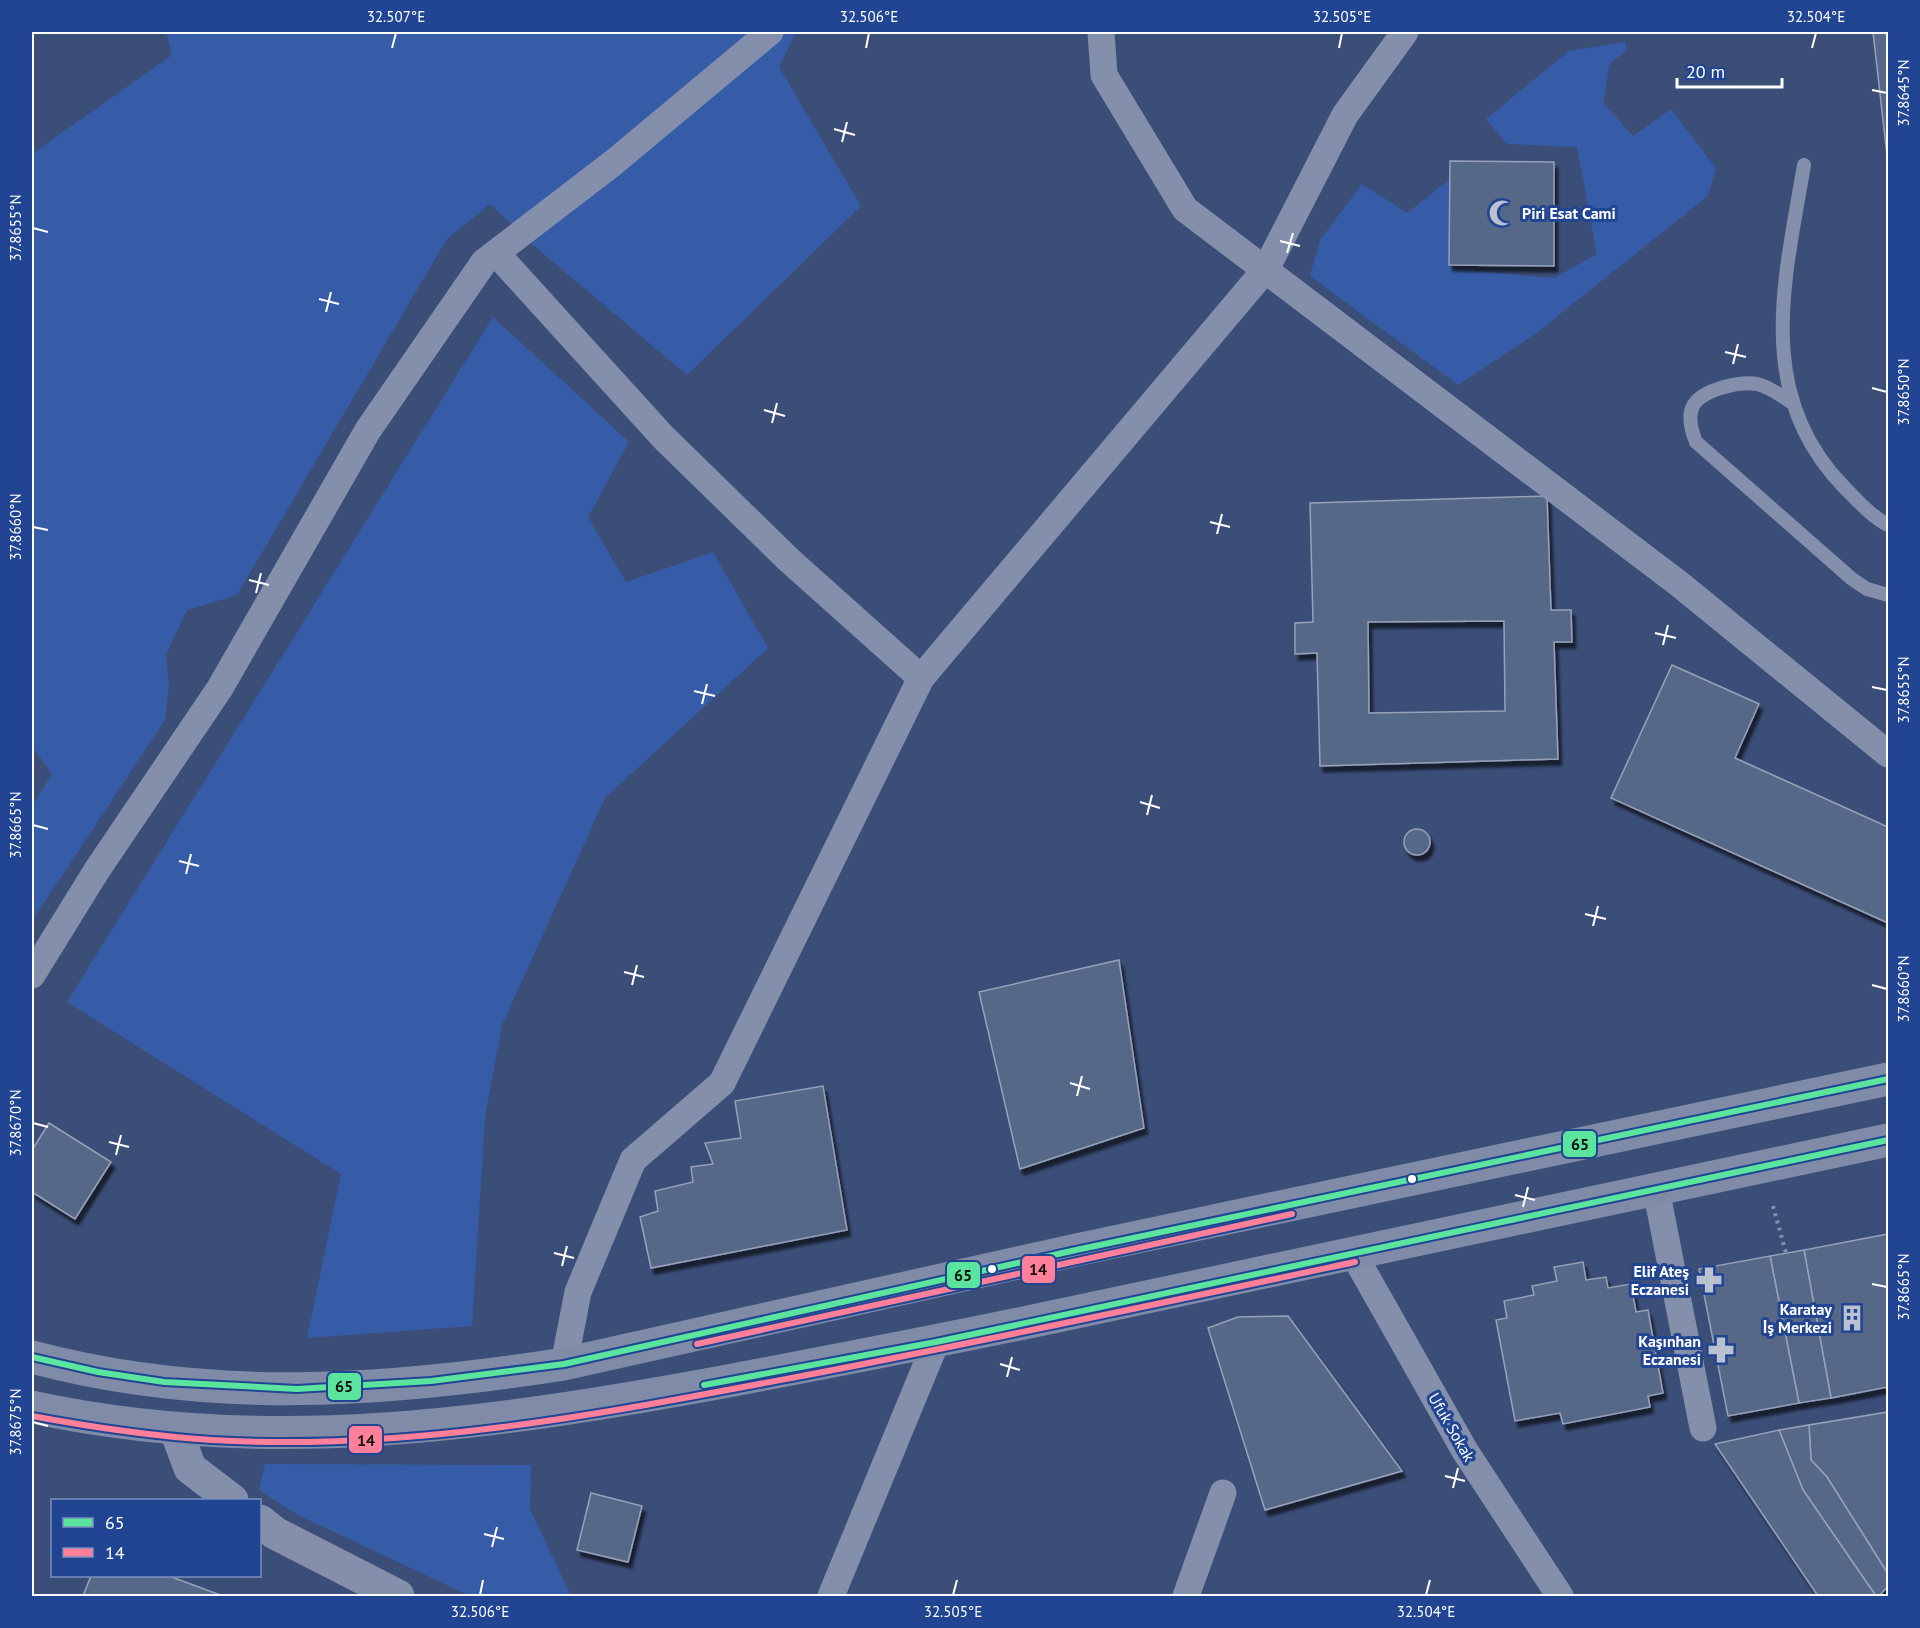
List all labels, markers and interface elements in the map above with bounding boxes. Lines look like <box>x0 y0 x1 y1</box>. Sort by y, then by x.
text: 32.507°E <box>367 7 425 26</box>
text: 32.506°E <box>840 7 898 26</box>
text: 32.505°E <box>1313 7 1371 26</box>
text: 32.504°E <box>1787 7 1845 26</box>
scale bar <box>1677 51 1782 89</box>
text: 37.8645°N <box>1894 59 1913 127</box>
text: 20 m <box>1686 60 1725 83</box>
text: 37.8655°N <box>6 194 25 262</box>
mosque icon: Piri Esat Cami <box>1487 198 1517 228</box>
place label: Piri Esat Cami <box>1522 203 1616 223</box>
text: 37.8650°N <box>1894 358 1913 426</box>
text: 37.8660°N <box>6 493 25 561</box>
text: 37.8655°N <box>1894 656 1913 724</box>
text: 37.8665°N <box>6 791 25 859</box>
text: 37.8660°N <box>1894 955 1913 1023</box>
text: 37.8670°N <box>6 1089 25 1157</box>
line badge: 65 <box>1562 1130 1597 1158</box>
text: 65 <box>1571 1134 1589 1154</box>
unlabelled marker <box>1406 1173 1418 1185</box>
text: 37.8665°N <box>1894 1253 1913 1321</box>
line badge: 14 <box>1021 1255 1056 1284</box>
text: 14 <box>1029 1259 1047 1279</box>
line badge: 65 <box>946 1261 981 1289</box>
place label: Elif Ateş Eczanesi <box>1631 1261 1689 1299</box>
unlabelled marker <box>986 1263 998 1275</box>
text: 65 <box>954 1265 972 1285</box>
pharmacy icon: Elif Ateş Eczanesi <box>1694 1265 1724 1295</box>
place label: Karatay İş Merkezi <box>1763 1299 1832 1337</box>
building icon: Karatay İş Merkezi <box>1837 1303 1867 1333</box>
place label: Kaşınhan Eczanesi <box>1638 1331 1701 1369</box>
pharmacy icon: Kaşınhan Eczanesi <box>1706 1335 1736 1365</box>
line badge: 65 <box>327 1372 362 1401</box>
text: 65 <box>335 1376 353 1396</box>
text: 37.8675°N <box>6 1388 25 1456</box>
street label: Ufuk Sokak <box>1424 1389 1480 1465</box>
line badge: 14 <box>348 1425 383 1454</box>
text: 14 <box>357 1430 375 1450</box>
legend <box>51 1499 261 1577</box>
text: 65 <box>105 1511 125 1534</box>
text: 14 <box>105 1541 125 1564</box>
text: 32.506°E <box>451 1602 509 1621</box>
text: 32.505°E <box>924 1602 982 1621</box>
text: 32.504°E <box>1397 1602 1455 1621</box>

